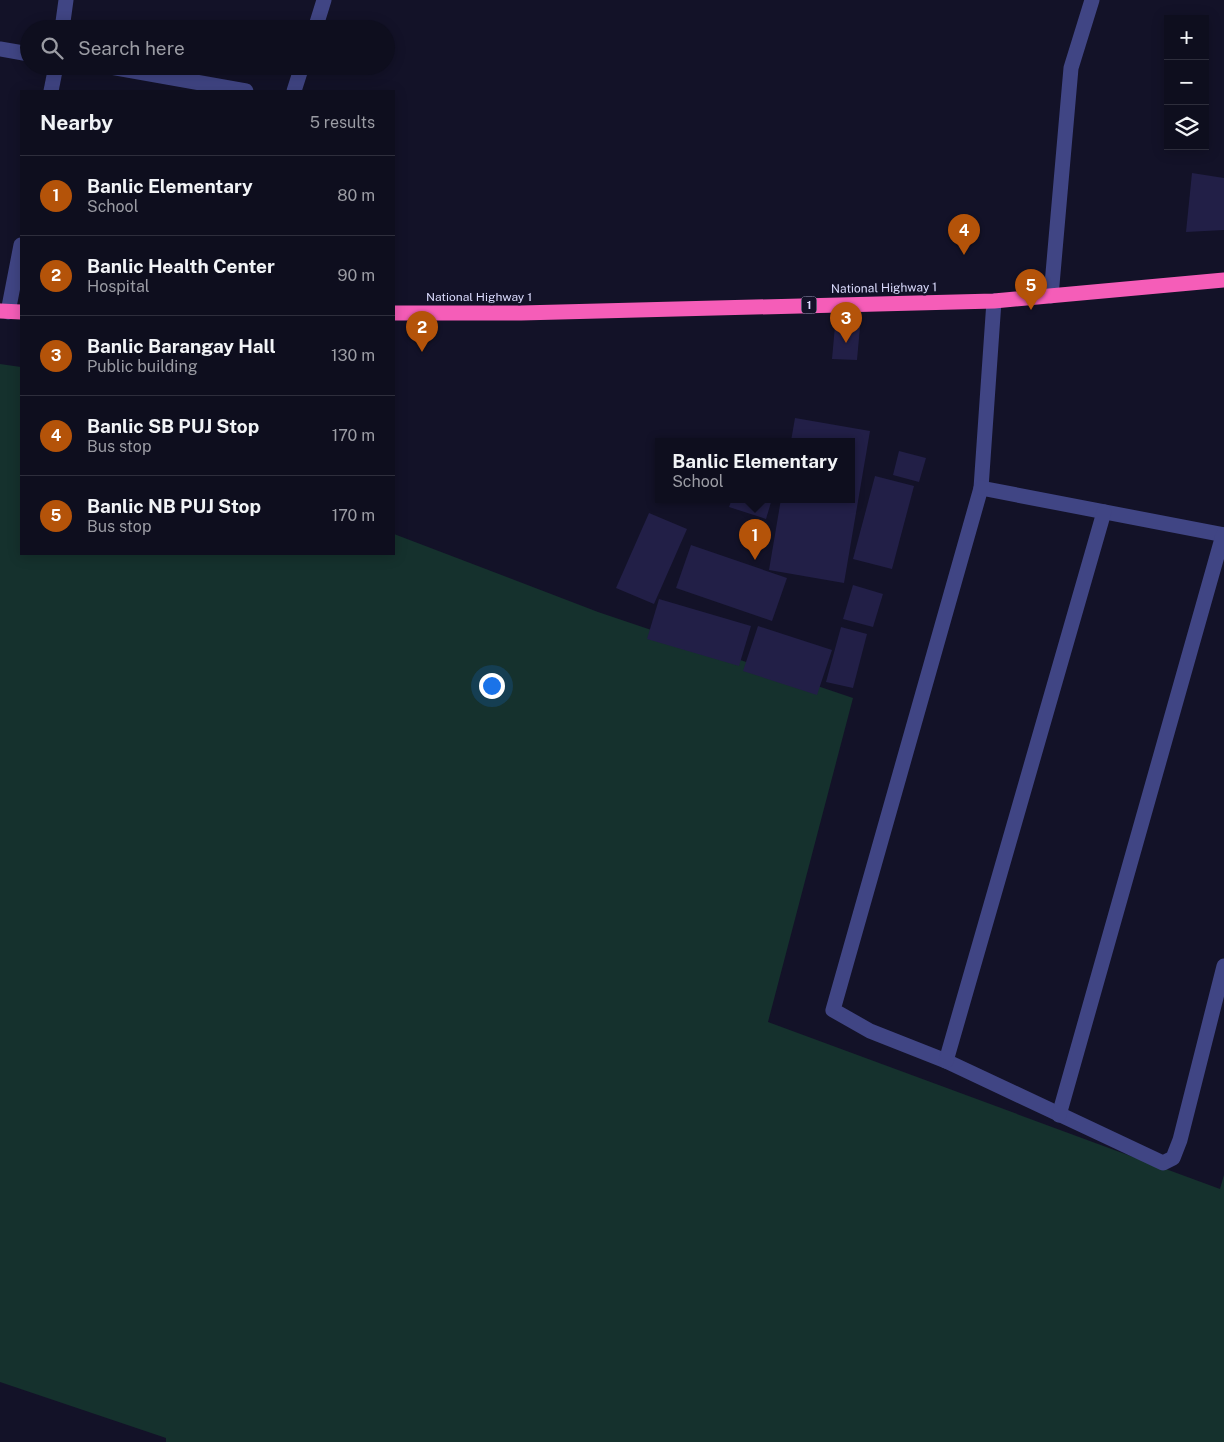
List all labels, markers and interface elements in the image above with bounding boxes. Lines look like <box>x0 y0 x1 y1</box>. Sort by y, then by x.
map controls <box>1164 15 1209 150</box>
button: + <box>1164 15 1209 60</box>
search box <box>20 20 395 75</box>
icon: search <box>38 34 66 62</box>
text: Search here <box>78 37 185 59</box>
button: − <box>1164 60 1209 105</box>
button: layers <box>1164 105 1209 150</box>
text: Nearby <box>40 110 113 135</box>
text: 5 results <box>310 113 375 132</box>
text: Banlic Elementary <box>87 175 253 197</box>
text: 1 <box>53 186 59 205</box>
text: 80 m <box>337 186 375 205</box>
text: School <box>87 197 138 216</box>
pin: 4 <box>948 214 980 255</box>
text: Banlic Health Center <box>87 255 275 277</box>
text: 2 <box>51 266 61 285</box>
text: 90 m <box>338 266 375 285</box>
pin: 5 <box>1015 269 1047 310</box>
text: Hospital <box>87 277 150 296</box>
street label: National Highway 1 <box>831 280 937 296</box>
street label: National Highway 1 <box>426 290 532 304</box>
road number: 1 <box>802 296 816 314</box>
pin: 3 <box>830 302 862 343</box>
pin: 2 <box>406 311 438 352</box>
text: Banlic Barangay Hall <box>87 335 276 357</box>
text: 3 <box>51 346 61 365</box>
text: 130 m <box>331 346 375 365</box>
text: Public building <box>87 357 198 376</box>
text: Banlic SB PUJ Stop <box>87 415 259 437</box>
text: 4 <box>51 426 61 445</box>
text: 170 m <box>332 426 375 445</box>
text: Bus stop <box>87 437 151 456</box>
popup <box>655 438 855 503</box>
text: Banlic Elementary <box>672 450 838 472</box>
text: School <box>672 472 724 491</box>
text: Banlic NB PUJ Stop <box>87 495 261 517</box>
text: 5 <box>51 506 61 525</box>
text: 170 m <box>332 506 375 525</box>
text: Bus stop <box>87 517 151 536</box>
pin: 1 <box>739 519 771 560</box>
your location <box>479 673 505 699</box>

